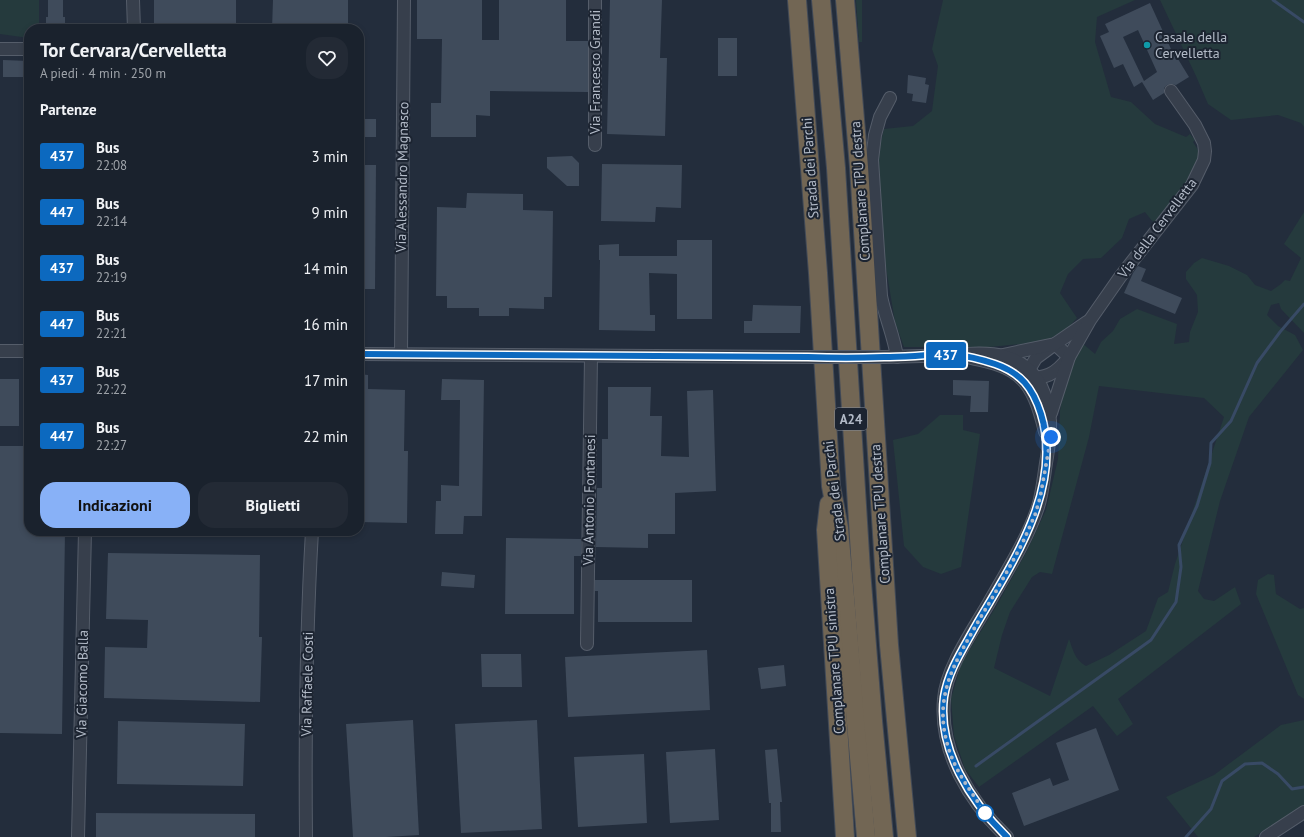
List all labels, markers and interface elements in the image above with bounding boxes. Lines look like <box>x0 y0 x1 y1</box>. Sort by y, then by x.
street label: Via Francesco Grandi <box>586 10 604 135</box>
place label: Casale della Cervelletta <box>1155 28 1227 62</box>
button: heart <box>306 37 348 79</box>
text: Tor Cervara/Cervelletta <box>40 38 227 62</box>
marker: Casale della Cervelletta <box>1142 40 1152 50</box>
text: A piedi · 4 min · 250 m <box>40 65 166 82</box>
text: Partenze <box>40 100 97 119</box>
street label: Via Alessandro Magnasco <box>392 101 412 254</box>
street label: Strada dei Parchi <box>797 117 823 219</box>
street label: Complanare TPU destra <box>846 120 874 262</box>
text: Bus <box>96 138 119 157</box>
text: 437 <box>50 147 74 165</box>
text: 3 min <box>311 147 348 166</box>
text: 22:08 <box>96 157 127 174</box>
street label: Via della Cervelletta <box>1113 174 1201 282</box>
text: Bus <box>96 194 119 213</box>
text: 447 <box>50 203 74 221</box>
text: 9 min <box>311 203 348 222</box>
text: 22:14 <box>96 213 127 230</box>
text: Bus <box>96 250 119 269</box>
text: 437 <box>50 259 74 277</box>
text: 14 min <box>303 259 348 278</box>
text: 22:19 <box>96 269 127 286</box>
text: Bus <box>96 306 119 325</box>
text: 447 <box>50 315 74 333</box>
text: 16 min <box>303 315 348 334</box>
text: 22:21 <box>96 325 127 342</box>
line badge: 437 <box>923 342 969 368</box>
text: 437 <box>934 346 958 364</box>
text: Bus <box>96 362 119 381</box>
text: 437 <box>50 371 74 389</box>
text: 17 min <box>304 371 348 390</box>
text: 22:22 <box>96 381 127 398</box>
road number: A24 <box>835 408 867 430</box>
text: Bus <box>96 418 119 437</box>
text: 447 <box>50 427 74 445</box>
text: 22 min <box>303 427 348 446</box>
your location <box>1041 427 1061 447</box>
street label: Via Antonio Fontanesi <box>579 434 599 567</box>
text: 22:27 <box>96 437 127 454</box>
street label: Strada dei Parchi <box>819 440 849 542</box>
street label: Complanare TPU destra <box>866 443 894 585</box>
button: Indicazioni <box>40 482 190 528</box>
button: Biglietti <box>198 482 348 528</box>
street label: Complanare TPU sinistra <box>820 587 848 735</box>
street label: Via Giacomo Balla <box>72 630 92 739</box>
street label: Via Raffaele Costi <box>297 631 317 738</box>
unlabelled marker <box>976 804 994 822</box>

